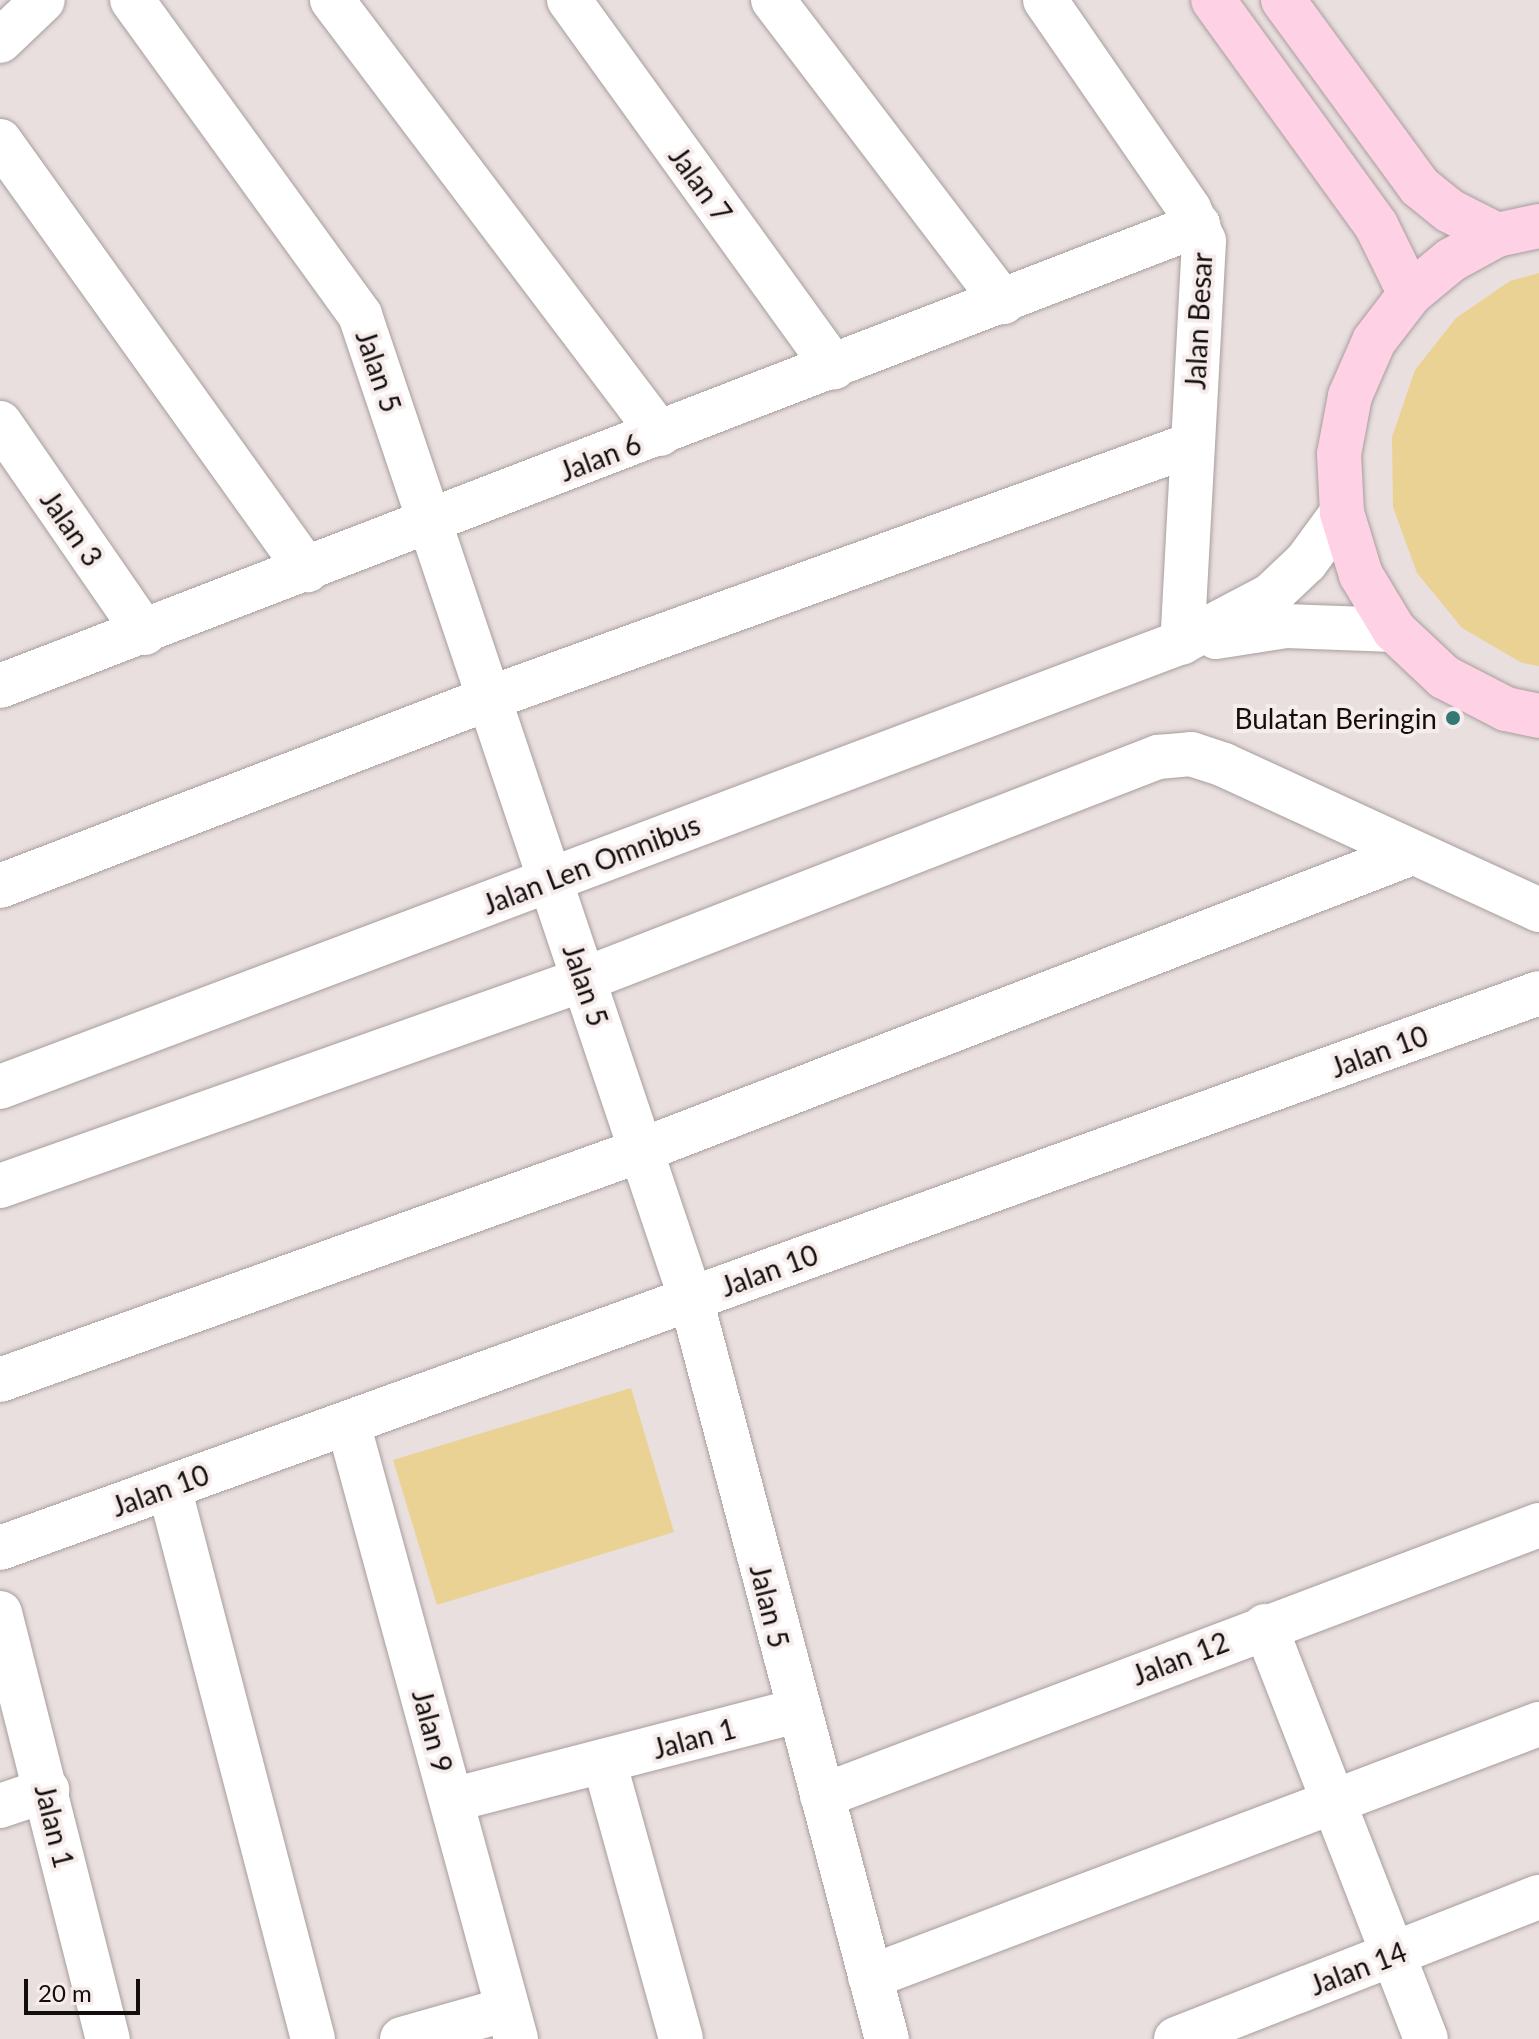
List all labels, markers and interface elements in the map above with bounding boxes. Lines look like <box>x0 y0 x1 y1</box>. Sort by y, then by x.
street label: Jalan 7 <box>663 140 739 228</box>
street label: Jalan Besar <box>1178 252 1218 390</box>
street label: Jalan 5 <box>349 325 409 417</box>
street label: Jalan 6 <box>554 426 646 488</box>
street label: Jalan 3 <box>34 484 110 572</box>
place label: Bulatan Beringin <box>1234 701 1437 735</box>
marker: Bulatan Beringin <box>1444 709 1462 727</box>
street label: Jalan Len Omnibus <box>477 807 705 921</box>
street label: Jalan 5 <box>556 939 616 1031</box>
street label: Jalan 10 <box>1326 1018 1432 1084</box>
street label: Jalan 10 <box>716 1237 822 1303</box>
street label: Jalan 10 <box>107 1457 213 1523</box>
street label: Jalan 5 <box>743 1561 797 1651</box>
street label: Jalan 12 <box>1127 1624 1233 1692</box>
street label: Jalan 9 <box>406 1686 460 1776</box>
street label: Jalan 1 <box>649 1711 739 1765</box>
street label: Jalan 1 <box>28 1781 82 1871</box>
street label: Jalan 14 <box>1305 1934 1411 2002</box>
scale bar <box>28 1963 144 2013</box>
text: 20 m <box>38 1978 92 2007</box>

